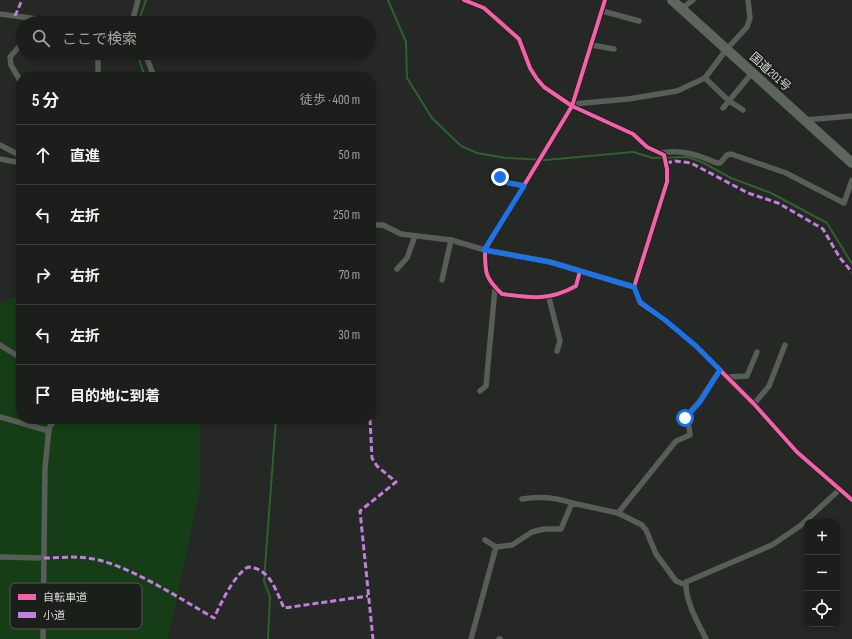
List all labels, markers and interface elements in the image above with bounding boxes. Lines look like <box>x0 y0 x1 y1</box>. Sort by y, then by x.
search box <box>16 16 376 60</box>
icon: search <box>30 27 52 49</box>
text: ここで検索 <box>62 30 137 49</box>
street label: 国道201号 <box>746 50 794 94</box>
text: 5 分 <box>32 91 59 111</box>
text: 徒歩 · 400 m <box>300 92 360 108</box>
icon: ahead <box>32 144 54 166</box>
text: 直進 <box>70 147 100 166</box>
text: 50 m <box>339 147 360 163</box>
route end <box>491 168 509 186</box>
icon: left <box>32 204 54 226</box>
text: 左折 <box>70 207 100 226</box>
text: 250 m <box>333 207 360 223</box>
icon: right <box>32 264 54 286</box>
text: 右折 <box>70 267 100 286</box>
text: 70 m <box>339 267 360 283</box>
icon: left <box>32 324 54 346</box>
text: 左折 <box>70 327 100 346</box>
text: 30 m <box>338 327 360 343</box>
icon: arrive <box>32 384 54 406</box>
text: 目的地に到着 <box>70 387 160 406</box>
route start <box>676 409 694 427</box>
map controls <box>804 519 840 627</box>
button: + <box>804 519 840 555</box>
button: − <box>804 555 840 591</box>
legend <box>10 583 142 629</box>
text: 自転車道 <box>43 591 87 604</box>
button: locate <box>804 591 840 627</box>
text: 小道 <box>43 609 65 622</box>

